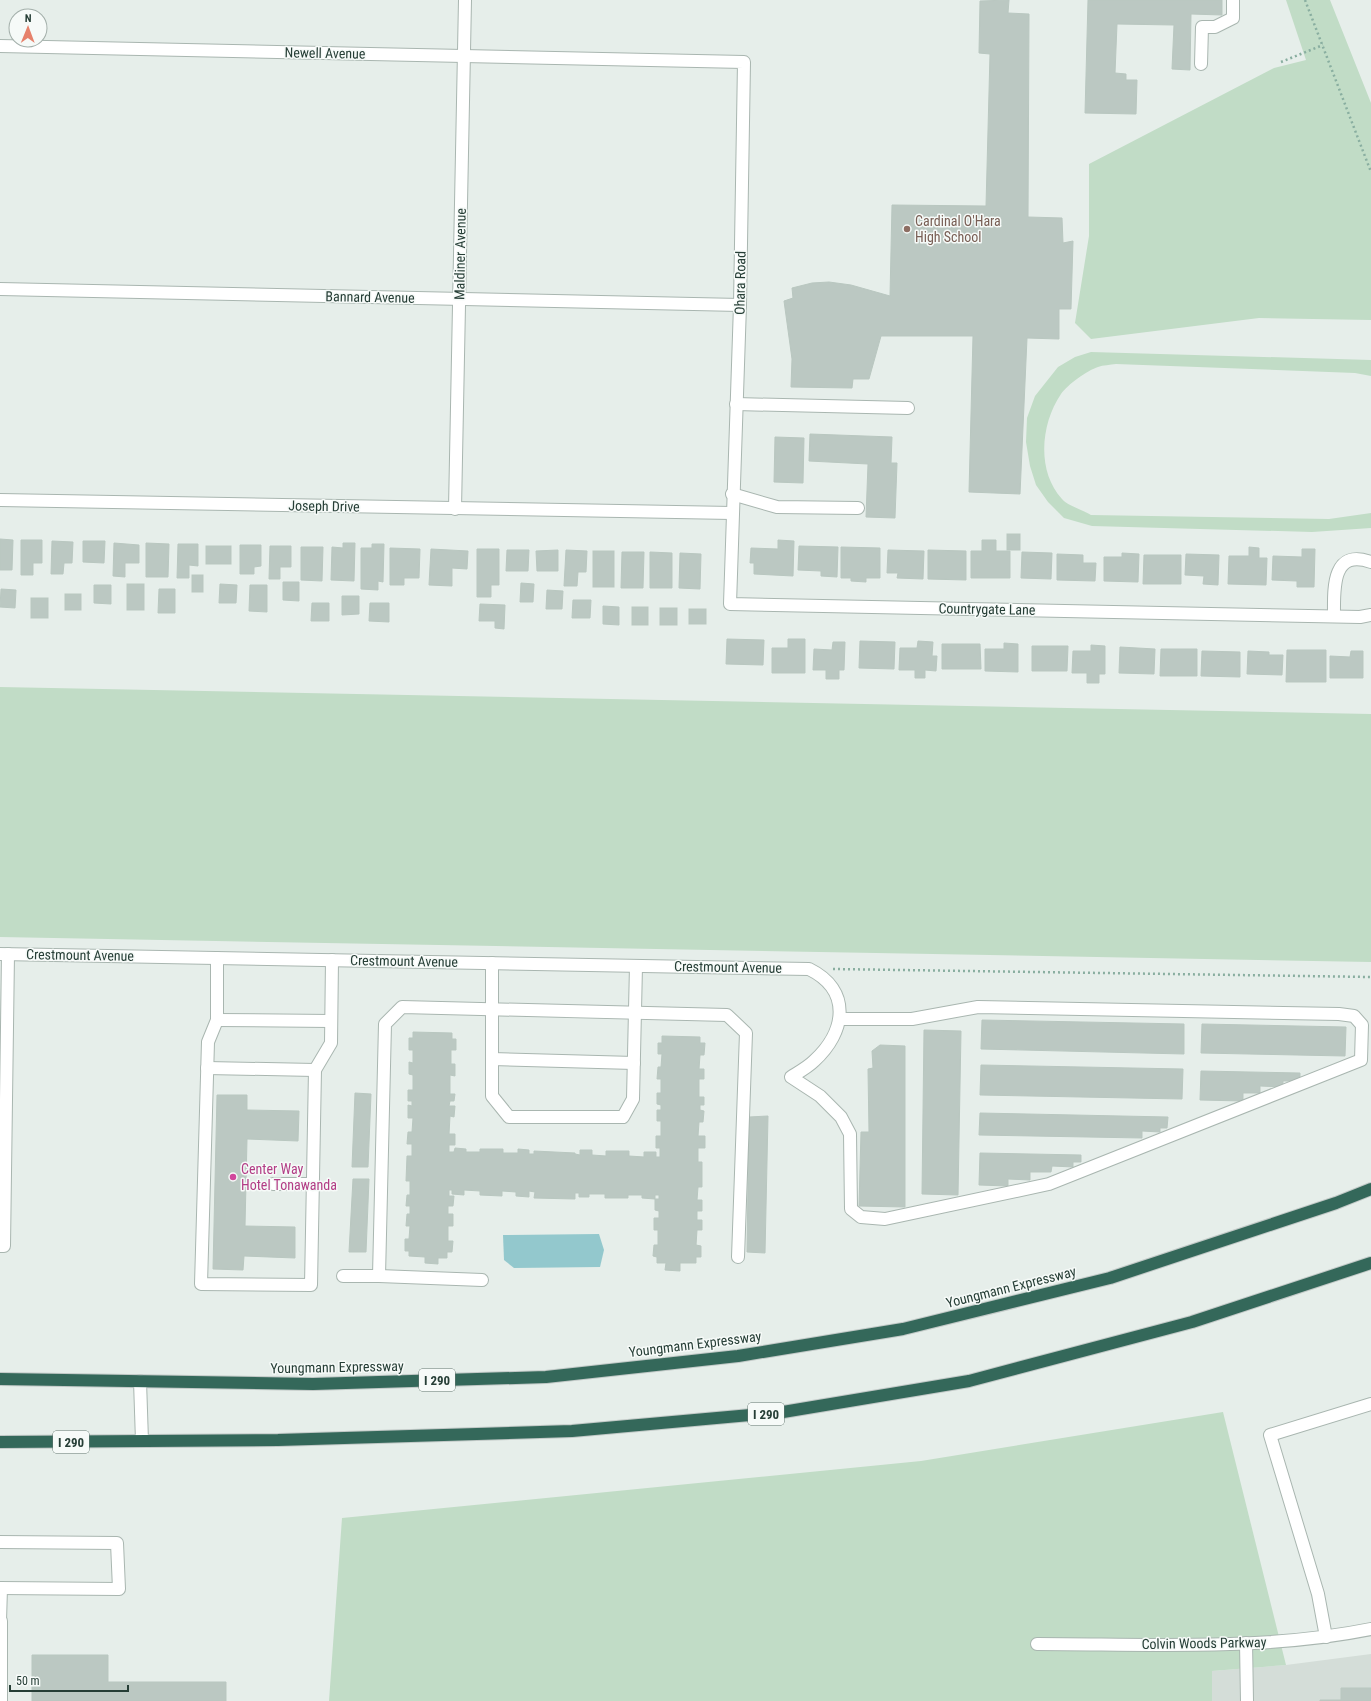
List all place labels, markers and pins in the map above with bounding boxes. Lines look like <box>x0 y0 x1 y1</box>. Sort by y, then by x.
place label: Cardinal O'Hara High School <box>915 213 1001 245</box>
marker: Cardinal O'Hara High School <box>902 224 912 234</box>
place label: Center Way Hotel Tonawanda <box>241 1161 337 1193</box>
marker: Center Way Hotel Tonawanda <box>228 1172 238 1182</box>

